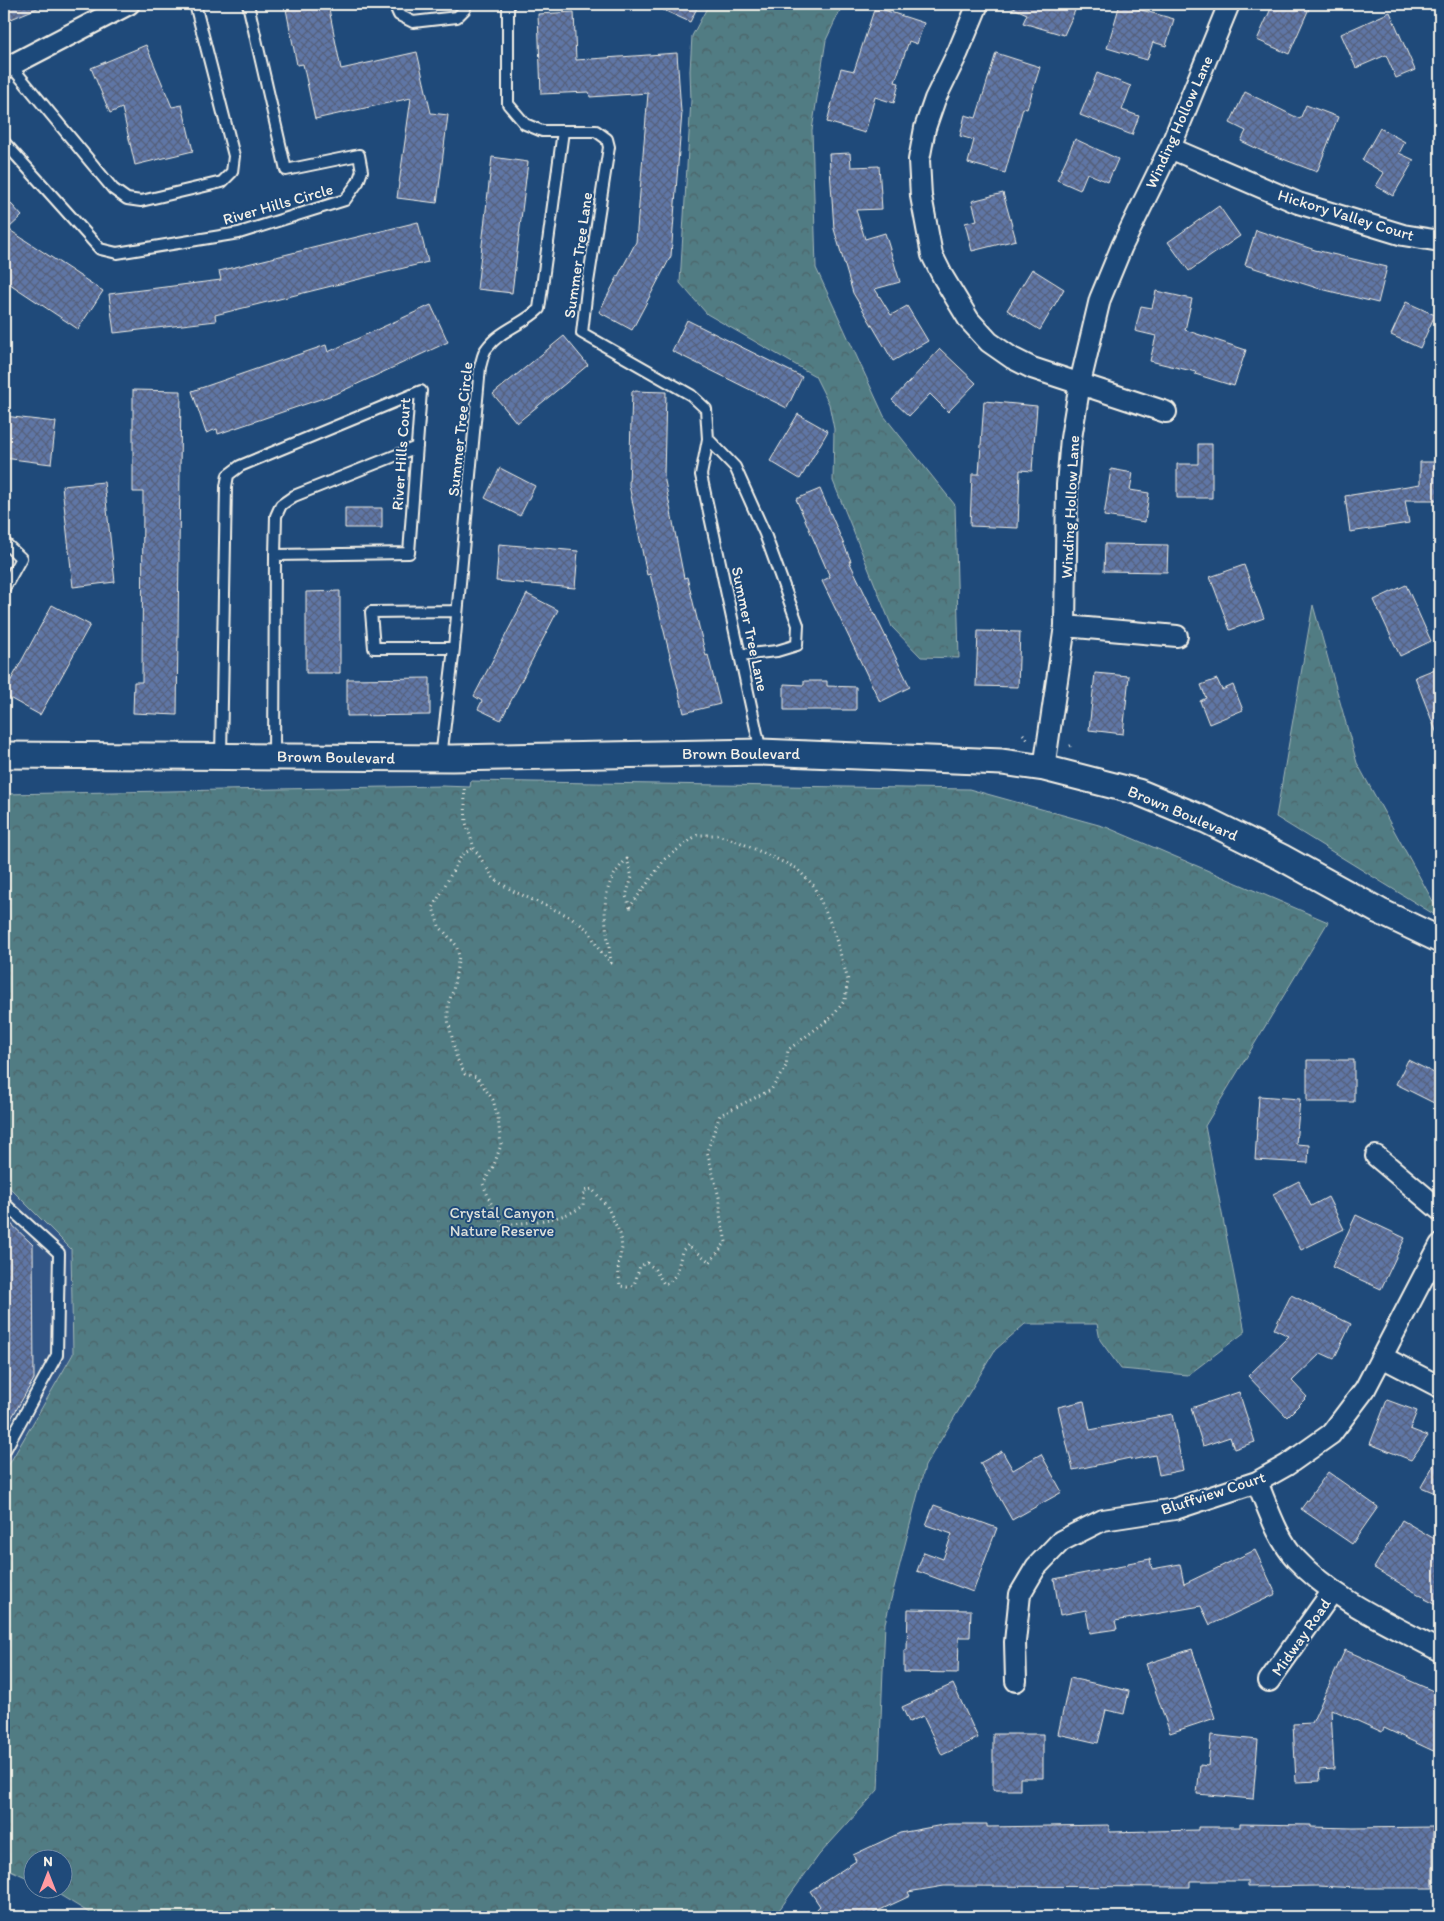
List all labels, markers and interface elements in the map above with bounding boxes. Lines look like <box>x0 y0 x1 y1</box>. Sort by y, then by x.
street label: Winding Hollow Lane <box>1141 52 1217 191</box>
street label: River Hills Circle <box>221 179 335 229</box>
street label: Hickory Valley Court <box>1276 185 1416 245</box>
street label: Summer Tree Lane <box>560 190 596 319</box>
street label: Summer Tree Circle <box>443 361 477 497</box>
street label: River Hills Court <box>388 397 414 511</box>
street label: Winding Hollow Lane <box>1057 435 1083 579</box>
street label: Summer Tree Lane <box>728 565 773 693</box>
street label: Brown Boulevard <box>682 744 800 763</box>
street label: Brown Boulevard <box>277 746 395 768</box>
street label: Brown Boulevard <box>1125 781 1241 845</box>
park label: Crystal Canyon Nature Reserve <box>449 1203 555 1240</box>
street label: Bluffview Court <box>1158 1467 1268 1519</box>
street label: Midway Road <box>1267 1594 1335 1679</box>
north arrow <box>22 1848 72 1898</box>
text: N <box>43 1853 53 1870</box>

